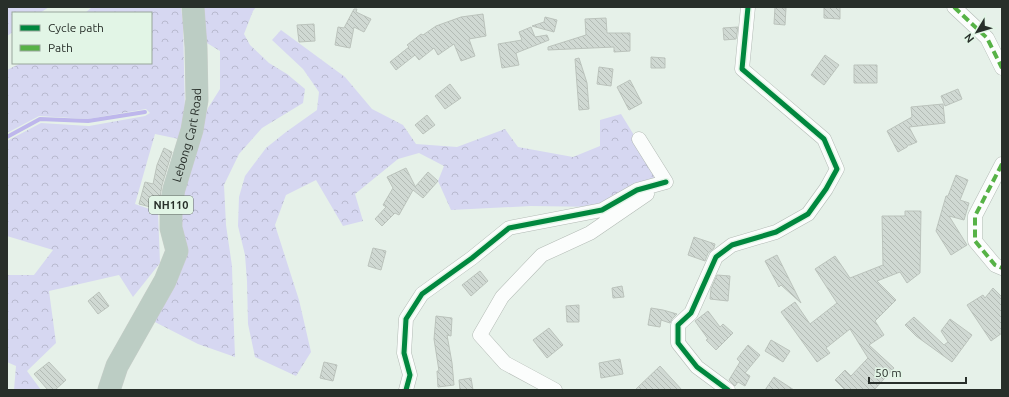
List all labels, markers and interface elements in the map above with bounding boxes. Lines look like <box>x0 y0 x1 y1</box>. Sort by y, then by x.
legend <box>12 12 152 64</box>
north arrow <box>957 12 997 52</box>
text: Cycle path <box>48 21 104 34</box>
text: N <box>962 31 976 45</box>
text: Path <box>48 41 73 54</box>
street label: Lebong Cart Road <box>169 88 203 184</box>
road number: NH110 <box>149 196 193 214</box>
scale bar <box>869 359 966 385</box>
text: 50 m <box>875 366 902 379</box>

